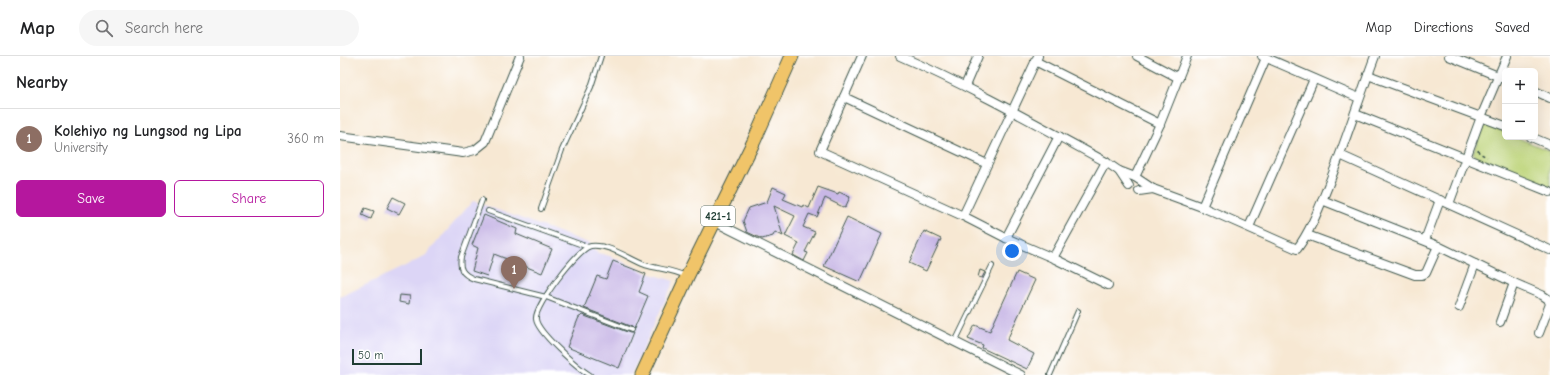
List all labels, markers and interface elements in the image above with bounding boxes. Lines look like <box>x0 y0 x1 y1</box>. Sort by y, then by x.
search box <box>79 10 359 46</box>
text: Map <box>20 17 55 39</box>
icon: search <box>93 17 115 39</box>
text: Search here <box>125 19 203 37</box>
text: Map <box>1365 19 1392 36</box>
text: Directions <box>1414 19 1473 36</box>
text: Saved <box>1495 19 1530 36</box>
map controls <box>1502 68 1538 140</box>
button: + <box>1502 68 1538 104</box>
text: Nearby <box>16 73 67 92</box>
button: − <box>1502 104 1538 140</box>
text: Kolehiyo ng Lungsod ng Lipa <box>54 122 242 140</box>
text: 1 <box>26 131 32 146</box>
text: 360 m <box>287 131 324 146</box>
text: University <box>54 140 108 155</box>
button: Save <box>16 180 166 217</box>
button: Share <box>174 180 324 217</box>
road number: 421-1 <box>701 206 735 226</box>
your location <box>1002 241 1022 261</box>
pin: 1 <box>501 256 527 289</box>
scale bar <box>352 347 422 366</box>
text: 50 m <box>358 349 383 362</box>

